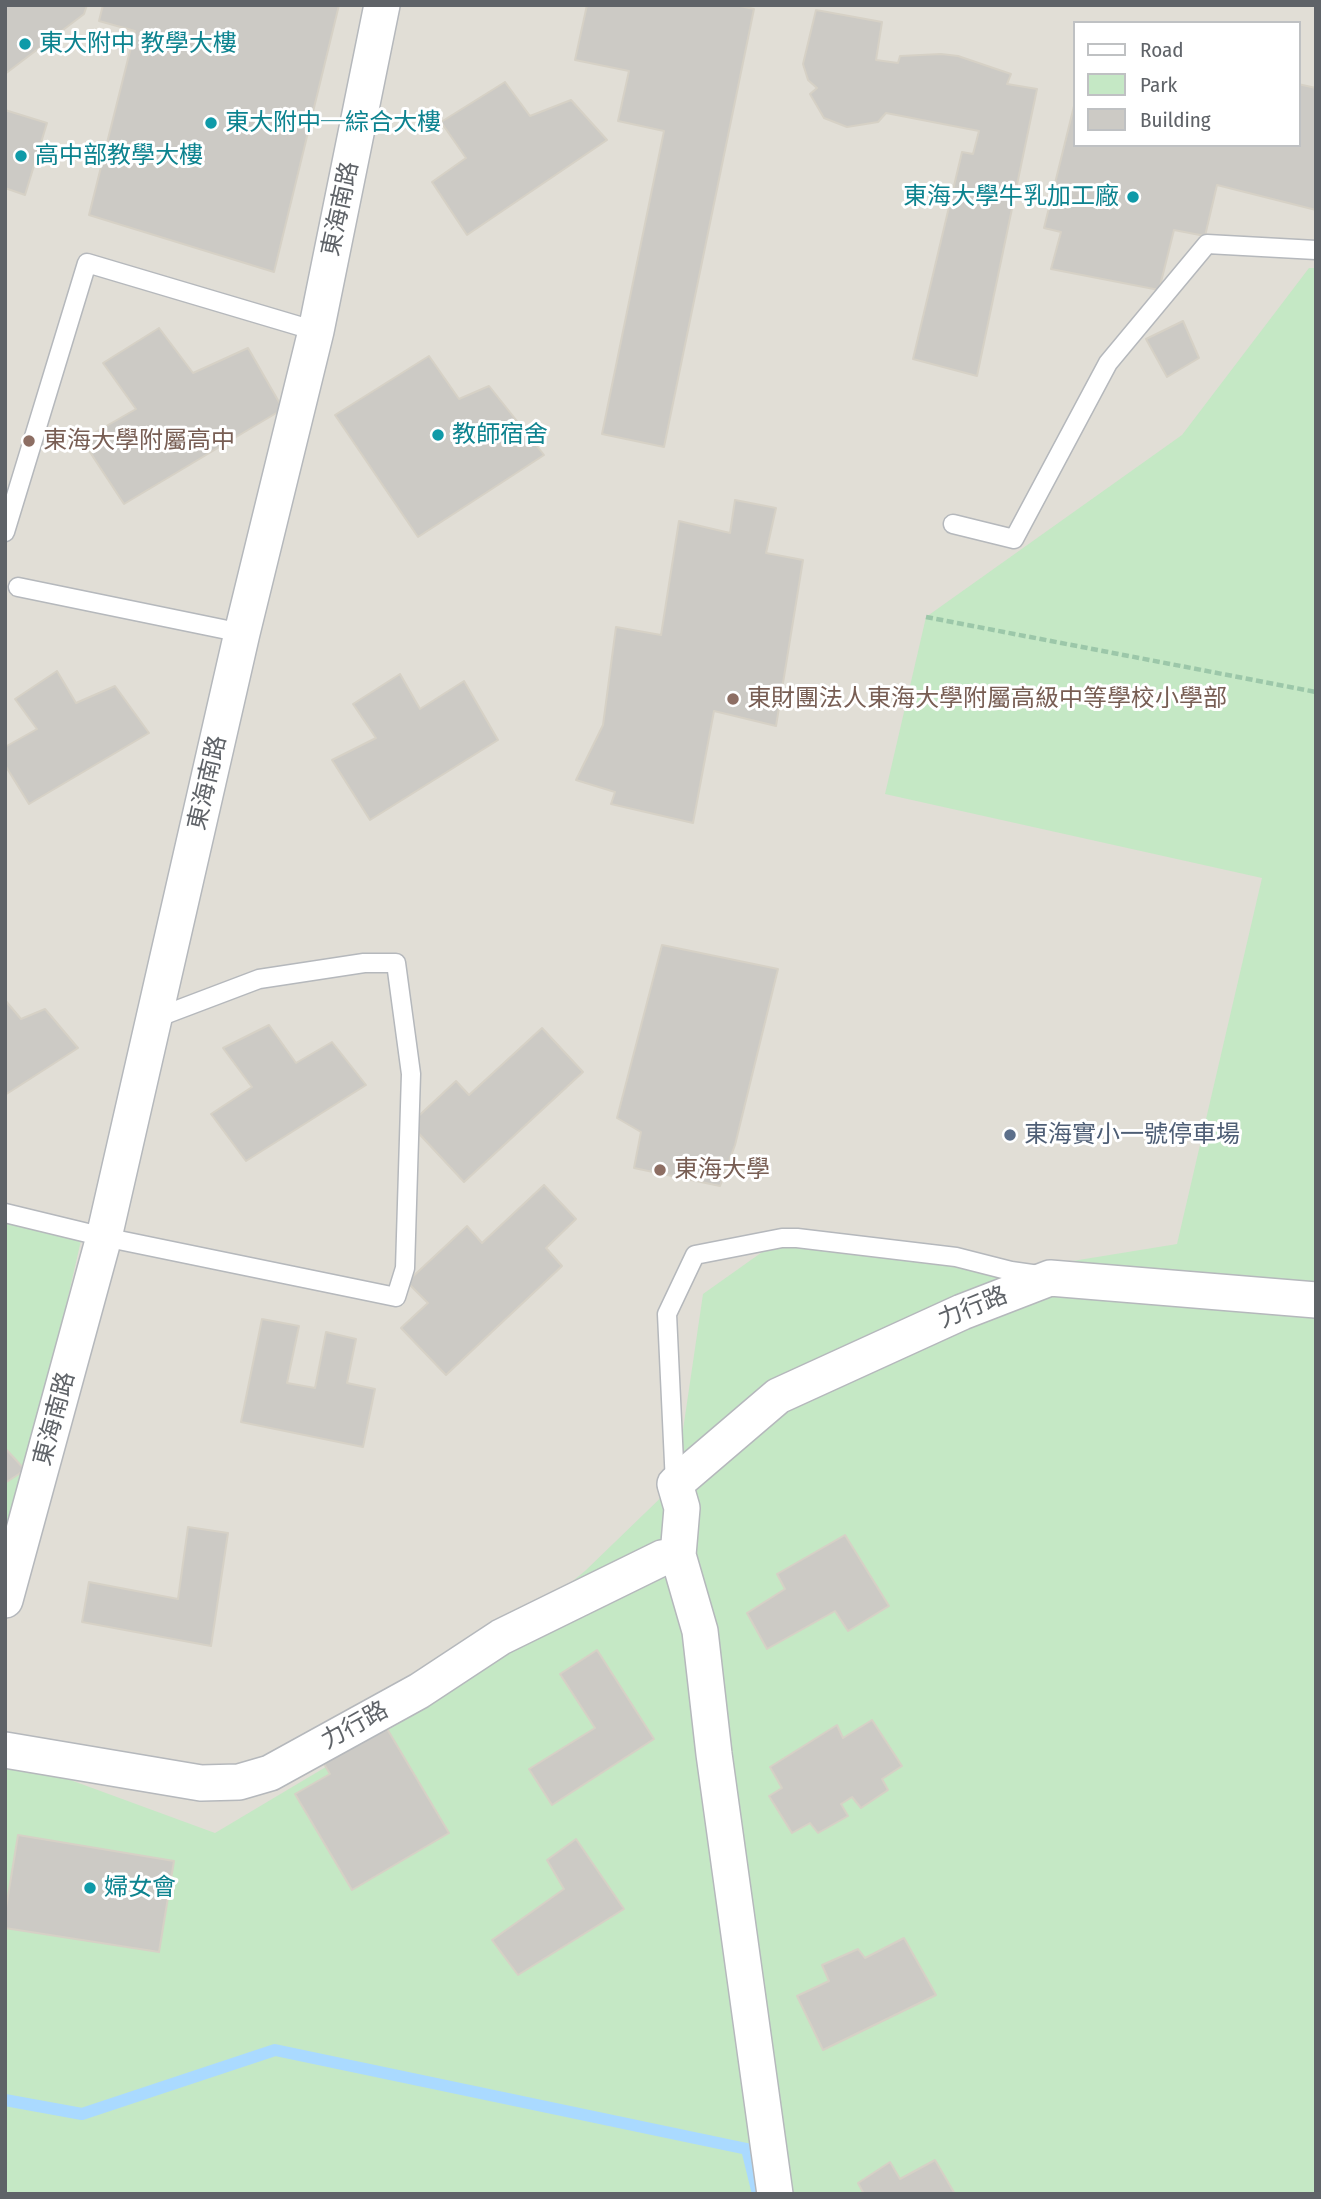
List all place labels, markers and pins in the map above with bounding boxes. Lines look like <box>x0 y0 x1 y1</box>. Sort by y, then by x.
place label: 東大附中 教學大樓 <box>39 30 237 58</box>
marker: 東大附中 教學大樓 <box>17 36 33 52</box>
place label: 東大附中─綜合大樓 <box>225 109 441 137</box>
marker: 東大附中─綜合大樓 <box>203 115 219 131</box>
place label: 高中部教學大樓 <box>35 142 203 170</box>
marker: 高中部教學大樓 <box>13 148 29 164</box>
place label: 東海大學牛乳加工廠 <box>903 183 1119 211</box>
marker: 東海大學牛乳加工廠 <box>1125 189 1141 205</box>
place label: 教師宿舍 <box>452 421 548 449</box>
place label: 東海大學附屬高中 <box>43 427 235 455</box>
marker: 教師宿舍 <box>430 427 446 443</box>
marker: 東海大學附屬高中 <box>21 433 37 449</box>
place label: 東財團法人東海大學附屬高級中等學校小學部 <box>747 685 1227 713</box>
marker: 東財團法人東海大學附屬高級中等學校小學部 <box>725 691 741 707</box>
place label: 東海實小一號停車場 <box>1024 1121 1240 1149</box>
marker: 東海實小一號停車場 <box>1002 1127 1018 1143</box>
place label: 東海大學 <box>674 1156 770 1184</box>
marker: 東海大學 <box>652 1162 668 1178</box>
place label: 婦女會 <box>104 1874 176 1902</box>
marker: 婦女會 <box>82 1880 98 1896</box>

